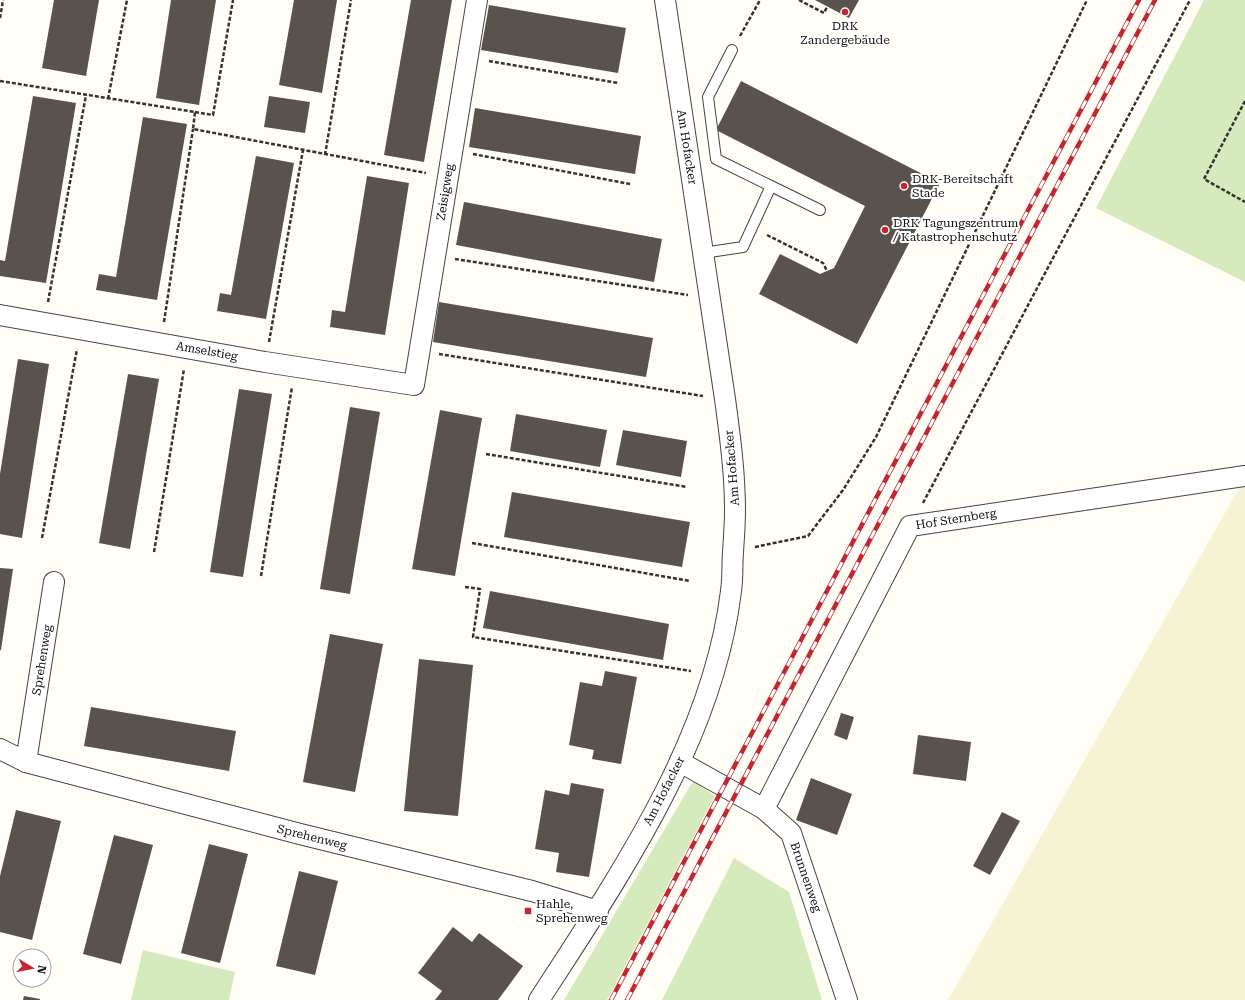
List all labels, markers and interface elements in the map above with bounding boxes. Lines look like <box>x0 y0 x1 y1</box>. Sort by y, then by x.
marker: DRK Zandergebäude <box>840 7 850 17</box>
place label: DRK Zandergebäude <box>800 19 890 47</box>
street label: Am Hofacker <box>674 108 700 186</box>
street label: Zeisigweg <box>434 162 456 222</box>
place label: DRK-Bereitschaft Stade <box>912 172 1014 200</box>
marker: DRK-Bereitschaft Stade <box>899 181 909 191</box>
place label: DRK Tagungszentrum / Katastrophenschutz <box>892 216 1018 244</box>
marker: DRK Tagungszentrum / Katastrophenschutz <box>880 225 890 235</box>
street label: Amselstieg <box>175 339 239 363</box>
street label: Am Hofacker <box>722 430 742 506</box>
street label: Hof Sternberg <box>915 506 998 532</box>
street label: Sprehenweg <box>29 623 55 696</box>
street label: Am Hofacker <box>641 754 687 828</box>
street label: Sprehenweg <box>276 822 349 852</box>
street label: Brunnenweg <box>787 840 825 914</box>
place label: Hahle, Sprehenweg <box>536 897 608 925</box>
marker: Hahle, Sprehenweg <box>523 906 533 916</box>
north arrow <box>12 948 52 988</box>
text: N <box>34 964 48 975</box>

